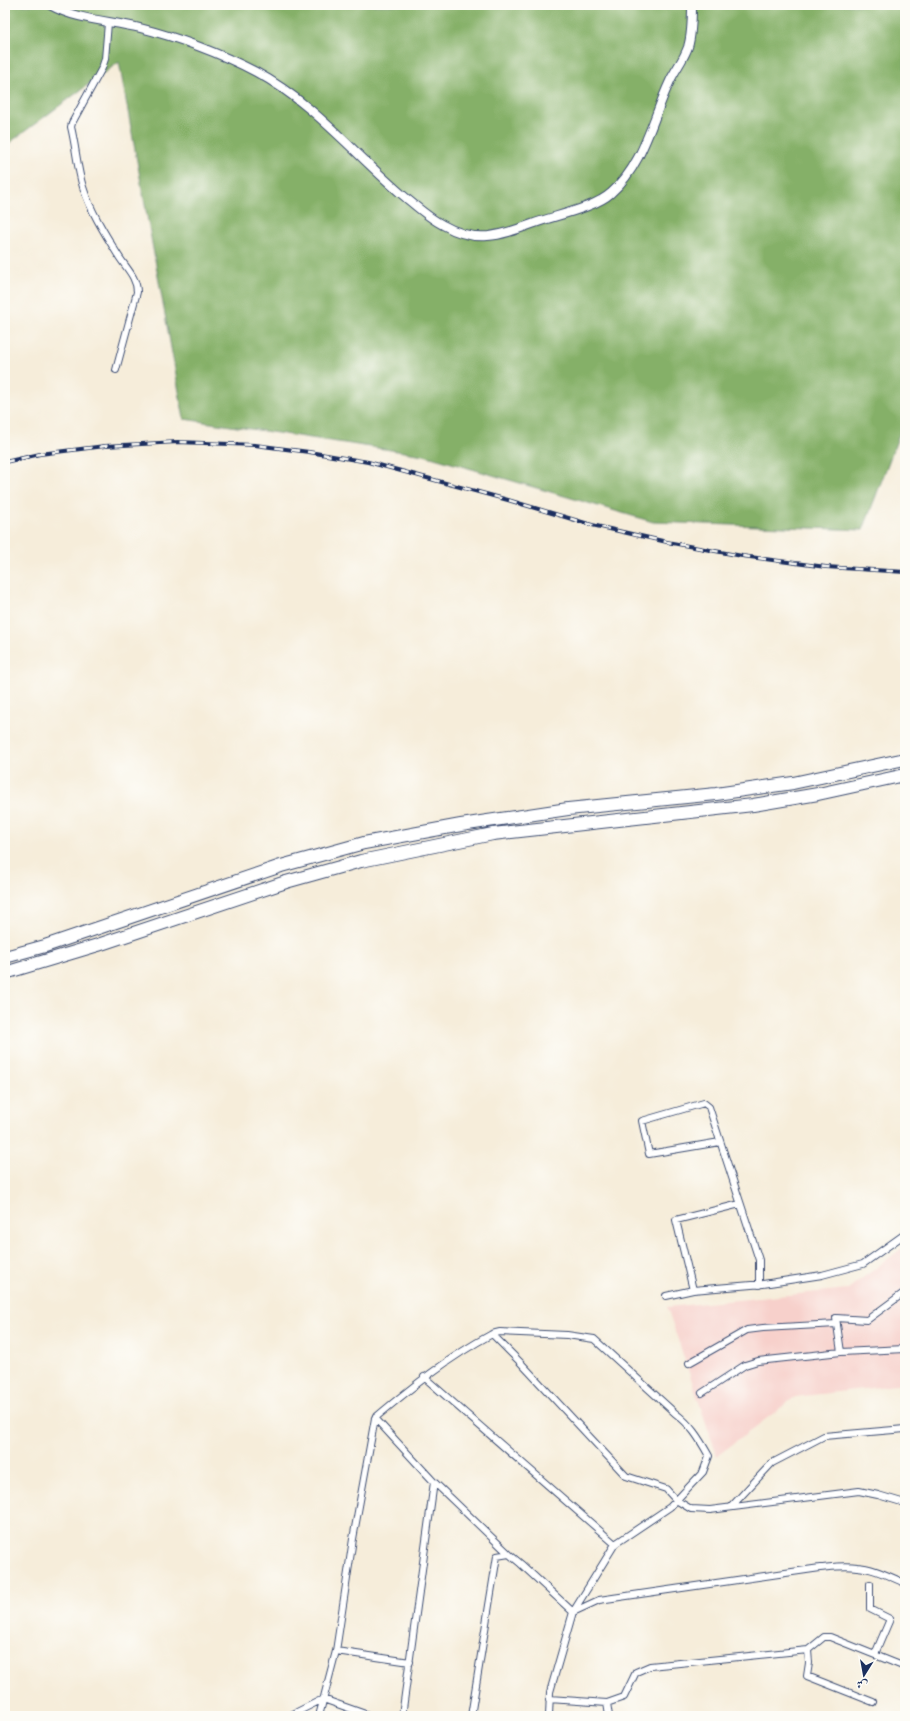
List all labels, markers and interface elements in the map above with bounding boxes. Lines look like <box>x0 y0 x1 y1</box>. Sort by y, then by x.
north arrow <box>844 1655 884 1695</box>
text: ش <box>855 1677 869 1693</box>

